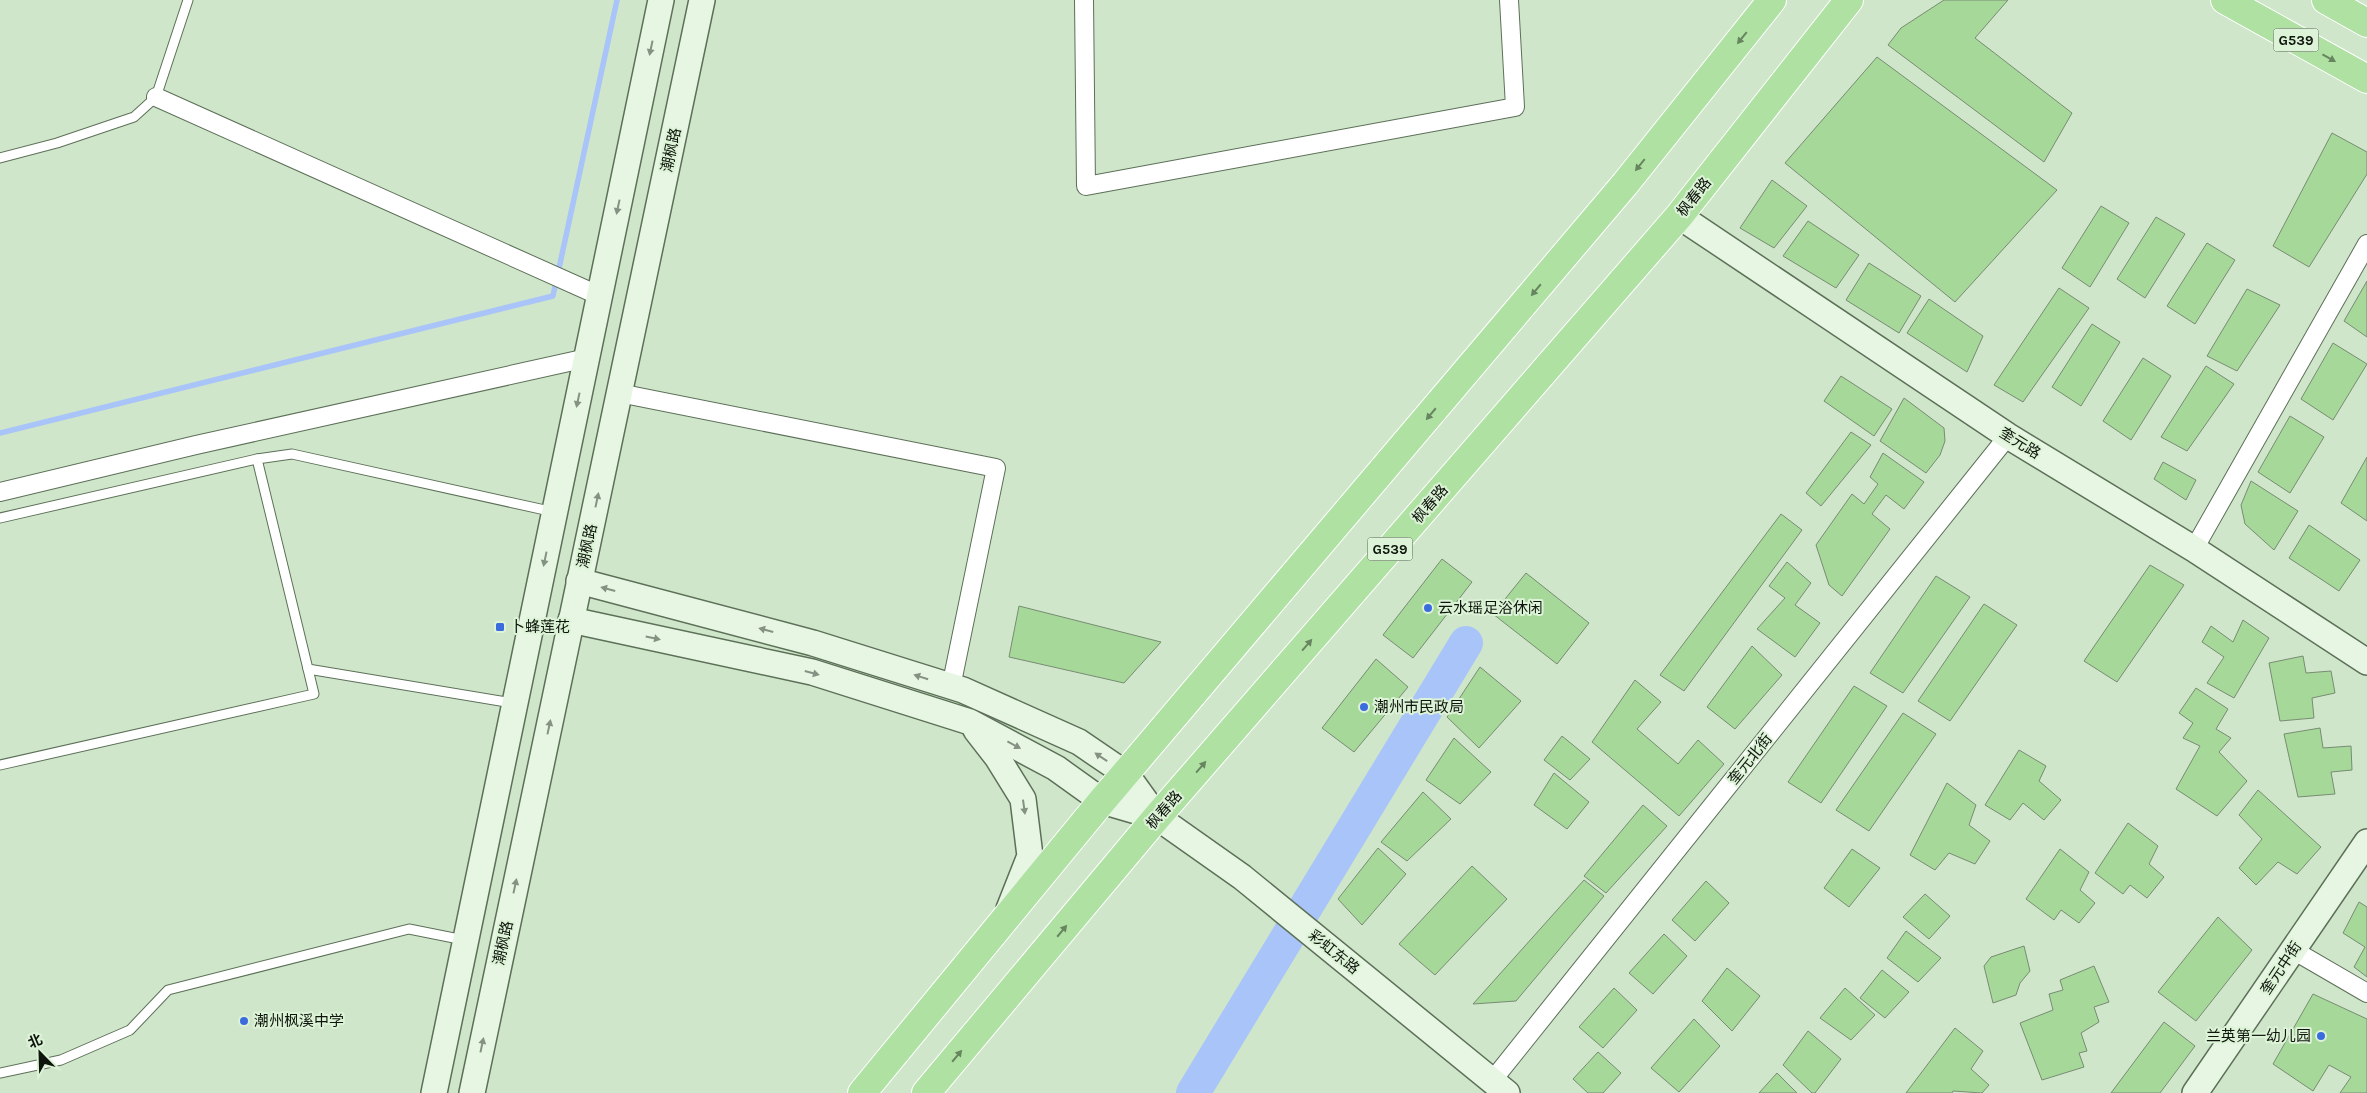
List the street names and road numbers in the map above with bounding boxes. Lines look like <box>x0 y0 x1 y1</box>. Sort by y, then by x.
road number: G539 <box>2274 28 2318 52</box>
street label: 潮枫路 <box>658 126 684 174</box>
street label: 枫春路 <box>1673 174 1715 220</box>
street label: 奎元路 <box>1996 423 2044 463</box>
street label: 枫春路 <box>1408 481 1452 527</box>
street label: 潮枫路 <box>574 522 600 570</box>
road number: G539 <box>1368 538 1412 560</box>
street label: 奎元北街 <box>1724 730 1776 788</box>
street label: 枫春路 <box>1142 787 1186 833</box>
street label: 潮枫路 <box>490 919 516 967</box>
street label: 彩虹东路 <box>1305 926 1363 978</box>
street label: 奎元中街 <box>2257 938 2305 998</box>

